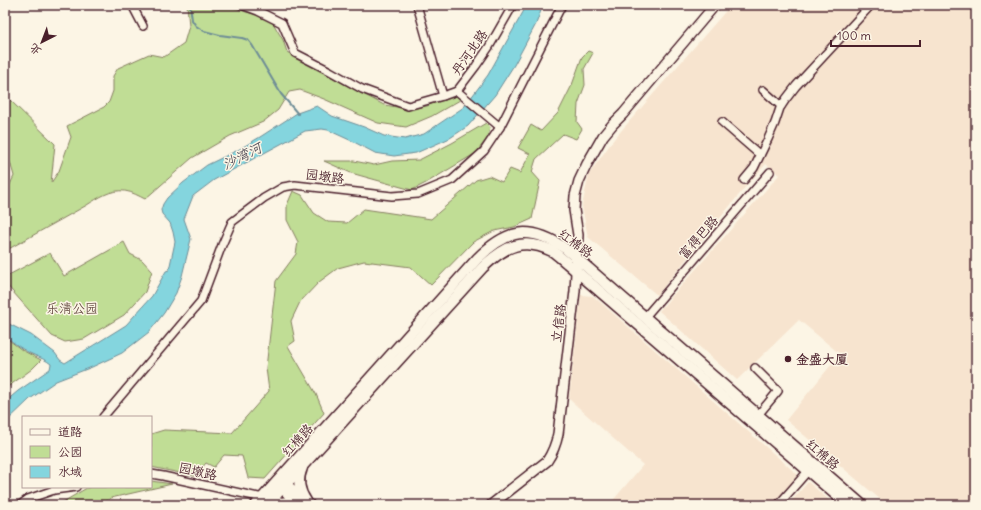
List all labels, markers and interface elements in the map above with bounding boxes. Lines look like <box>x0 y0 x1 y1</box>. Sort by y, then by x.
north arrow <box>22 22 62 62</box>
scale bar <box>831 22 920 48</box>
street label: 丹河北路 <box>448 26 491 78</box>
text: 100 m <box>837 28 871 43</box>
text: 北 <box>27 41 44 58</box>
water label: 沙湾河 <box>219 138 267 174</box>
street label: 园墩路 <box>305 166 345 187</box>
street label: 富得巴路 <box>675 212 722 263</box>
street label: 红棉路 <box>555 225 596 262</box>
park label: 乐清公园 <box>46 300 98 317</box>
street label: 立信路 <box>548 303 569 343</box>
place label: 金盛大厦 <box>796 351 848 368</box>
marker: 金盛大厦 <box>783 354 793 364</box>
legend <box>22 416 152 488</box>
street label: 红棉路 <box>278 420 317 461</box>
text: 道路 <box>58 424 82 439</box>
street label: 红棉路 <box>802 435 843 474</box>
text: 公园 <box>58 444 82 459</box>
street label: 园墩路 <box>177 459 219 484</box>
text: 水域 <box>58 464 82 479</box>

